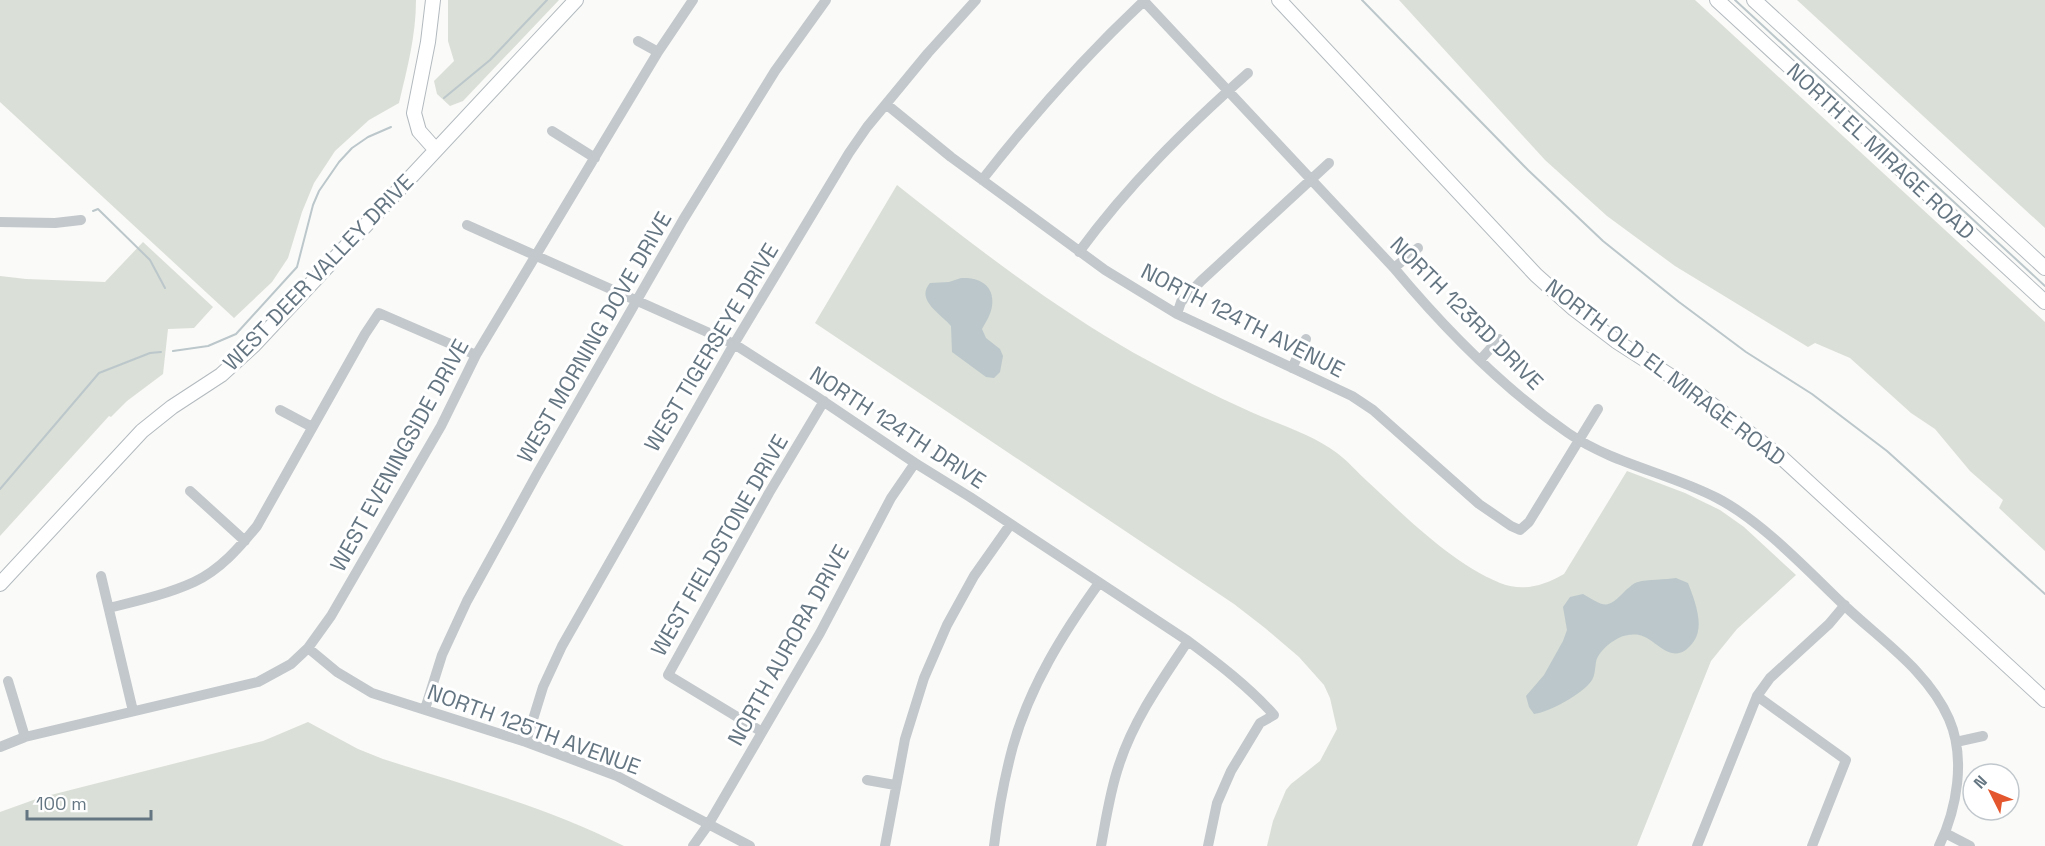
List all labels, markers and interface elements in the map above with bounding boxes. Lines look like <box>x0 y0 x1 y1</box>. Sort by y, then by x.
street label: NORTH EL MIRAGE ROAD <box>1781 57 1981 245</box>
street label: WEST DEER VALLEY DRIVE <box>217 168 419 376</box>
street label: WEST MORNING DOVE DRIVE <box>511 206 677 468</box>
street label: NORTH 123RD DRIVE <box>1384 230 1550 396</box>
street label: WEST TIGERSEYE DRIVE <box>638 238 784 456</box>
street label: NORTH 124TH AVENUE <box>1137 257 1349 383</box>
street label: NORTH OLD EL MIRAGE ROAD <box>1540 272 1792 472</box>
street label: WEST EVENINGSIDE DRIVE <box>323 334 475 576</box>
street label: NORTH 124TH DRIVE <box>805 360 991 494</box>
street label: WEST FIELDSTONE DRIVE <box>644 429 794 661</box>
street label: NORTH AURORA DRIVE <box>721 540 855 750</box>
street label: NORTH 125TH AVENUE <box>424 677 644 781</box>
north arrow <box>1961 762 2021 822</box>
text: N <box>1969 771 1992 793</box>
scale bar <box>27 783 152 821</box>
text: 100 m <box>36 792 87 815</box>

